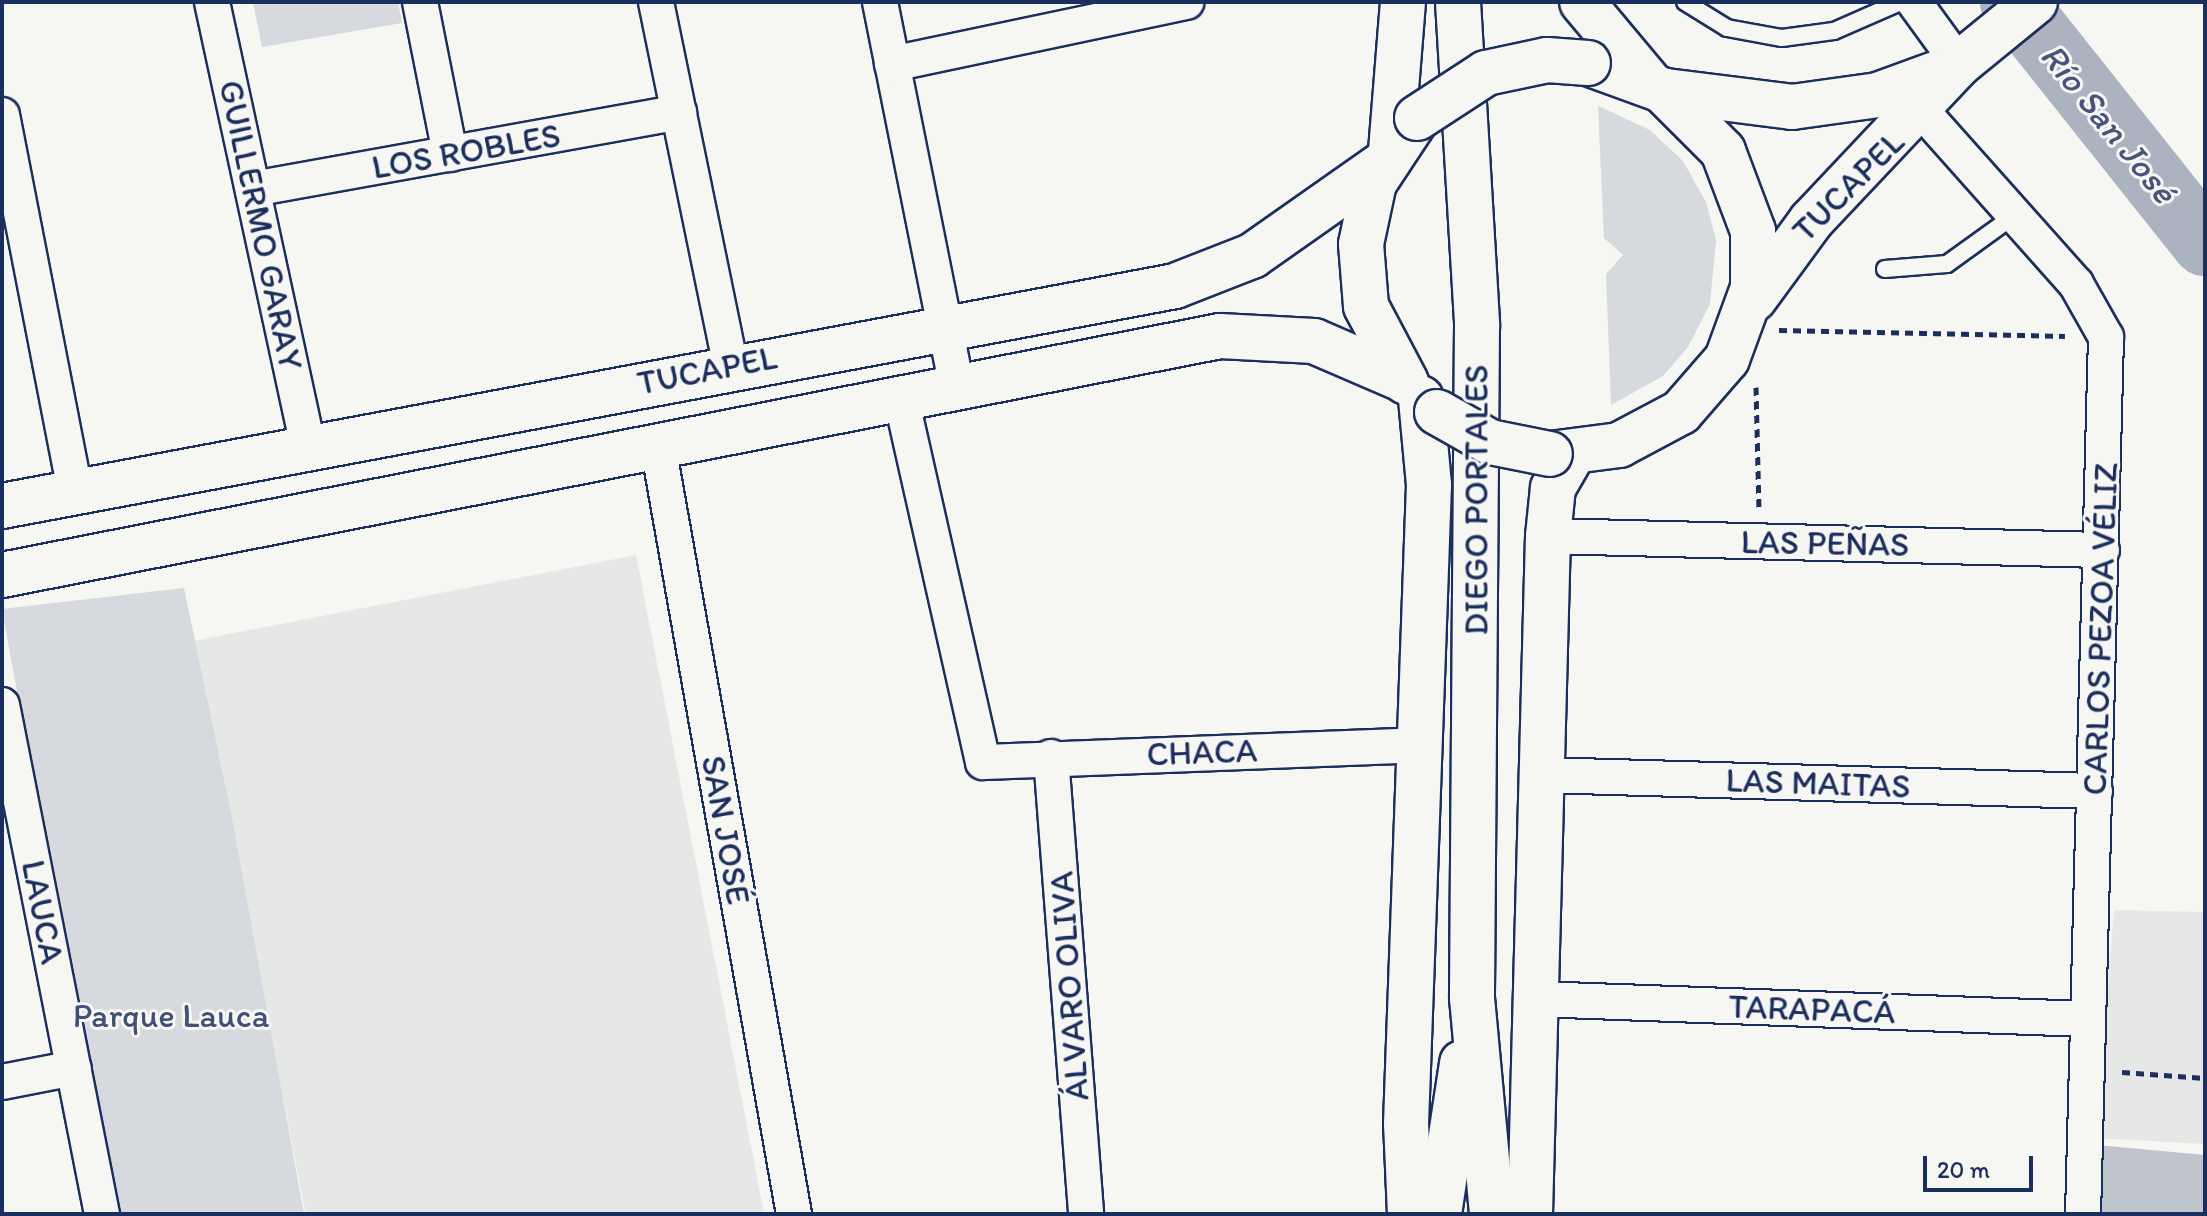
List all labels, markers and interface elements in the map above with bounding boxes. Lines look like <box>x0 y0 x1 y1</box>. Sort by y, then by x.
water label: Río San José <box>2031 34 2187 212</box>
street label: GUILLERMO GARAY <box>210 76 312 374</box>
street label: LOS ROBLES <box>369 114 563 188</box>
street label: TUCAPEL <box>1784 122 1912 250</box>
street label: TUCAPEL <box>634 337 780 403</box>
street label: DIEGO PORTALES <box>1456 365 1496 635</box>
street label: CARLOS PEZOA VÉLIZ <box>2074 462 2126 796</box>
street label: LAS PEÑAS <box>1741 521 1909 565</box>
street label: CHACA <box>1146 730 1258 774</box>
street label: SAN JOSÉ <box>693 752 759 908</box>
street label: LAS MAITAS <box>1726 759 1910 807</box>
street label: LAUCA <box>13 857 73 967</box>
street label: ÁLVARO OLIVA <box>1041 872 1097 1100</box>
street label: TARAPACÁ <box>1728 986 1896 1032</box>
park label: Parque Lauca <box>73 996 269 1036</box>
scale bar <box>1927 1140 2037 1190</box>
text: 20 m <box>1937 1155 1990 1184</box>

